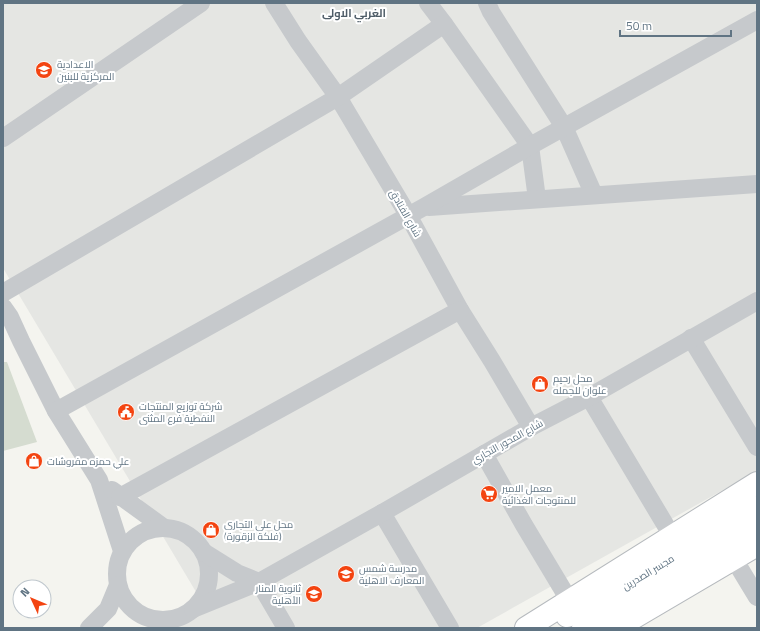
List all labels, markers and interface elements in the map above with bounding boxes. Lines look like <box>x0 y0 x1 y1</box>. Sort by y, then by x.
district label: الغربي الاولى <box>322 5 386 23</box>
scale bar <box>620 12 731 38</box>
text: 50 m <box>626 16 652 35</box>
place label: الاعدادية المركزية للبنين <box>57 57 115 84</box>
school or university icon: الاعدادية المركزية للبنين <box>34 60 54 80</box>
street label: شارع الفنادق <box>386 187 425 240</box>
place label: محل رحيم علوان للجمله <box>553 371 607 398</box>
shop icon: محل رحيم علوان للجمله <box>530 374 550 394</box>
place label: شركة توزيع المنتجات النفطية فرع المثنى <box>139 399 222 426</box>
public building icon: شركة توزيع المنتجات النفطية فرع المثنى <box>116 402 136 422</box>
street label: شارع المحور التجاري <box>469 416 546 467</box>
shop icon: علي حمزه مفروشات <box>24 451 44 471</box>
place label: علي حمزه مفروشات <box>47 454 129 469</box>
place label: معمل الامير للمنتوجات الغذائية <box>501 481 576 508</box>
supermarket icon: معمل الامير للمنتوجات الغذائية <box>479 484 499 504</box>
place label: محل علي التجاري (فلكة الزقورة) <box>224 517 293 544</box>
shop icon: محل علي التجاري (فلكة الزقورة) <box>201 520 221 540</box>
street label: مجسر الصدرين <box>619 551 677 594</box>
place label: مدرسة شمس المعارف الاهلية <box>359 561 425 588</box>
school or university icon: مدرسة شمس المعارف الاهلية <box>336 564 356 584</box>
north arrow <box>12 579 52 619</box>
place label: ثانوية المنار الأهلية <box>255 581 301 608</box>
text: N <box>16 584 33 600</box>
school or university icon: ثانوية المنار الأهلية <box>304 584 324 604</box>

